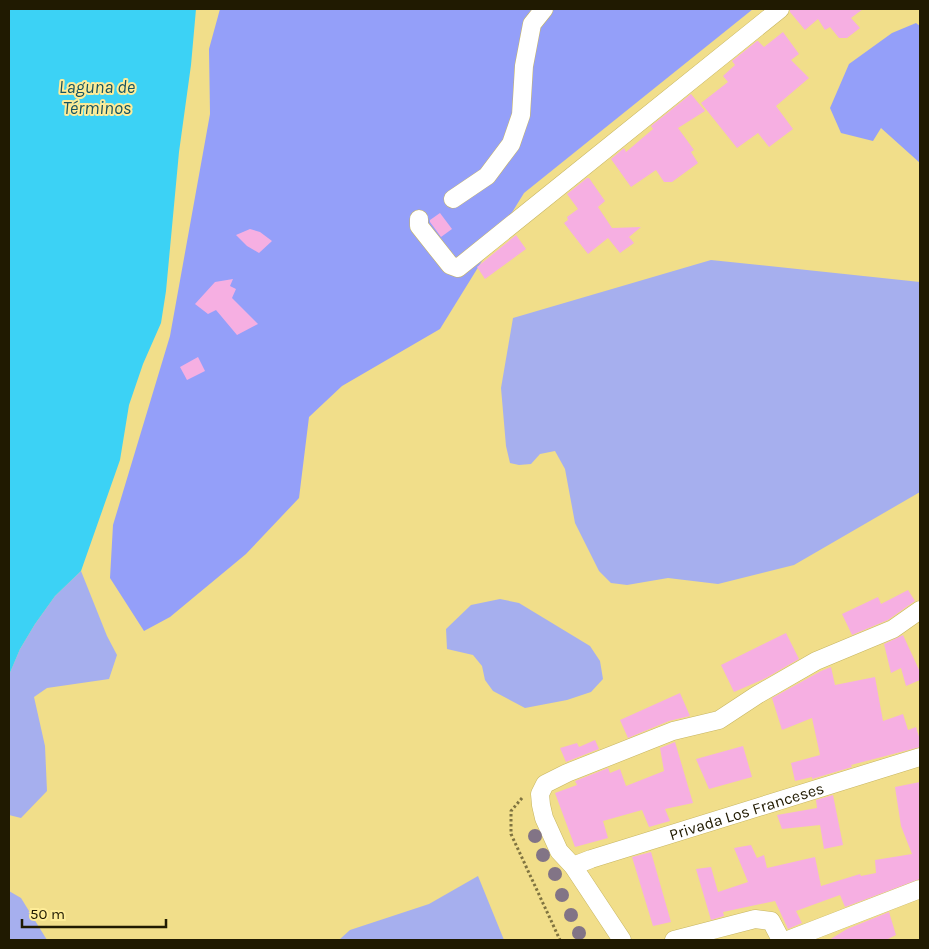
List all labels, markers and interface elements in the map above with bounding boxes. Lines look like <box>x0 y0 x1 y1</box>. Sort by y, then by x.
water label: Laguna de Términos <box>59 76 135 119</box>
street label: Privada Los Franceses <box>667 778 826 844</box>
scale bar <box>22 896 166 928</box>
text: 50 m <box>30 905 65 923</box>

